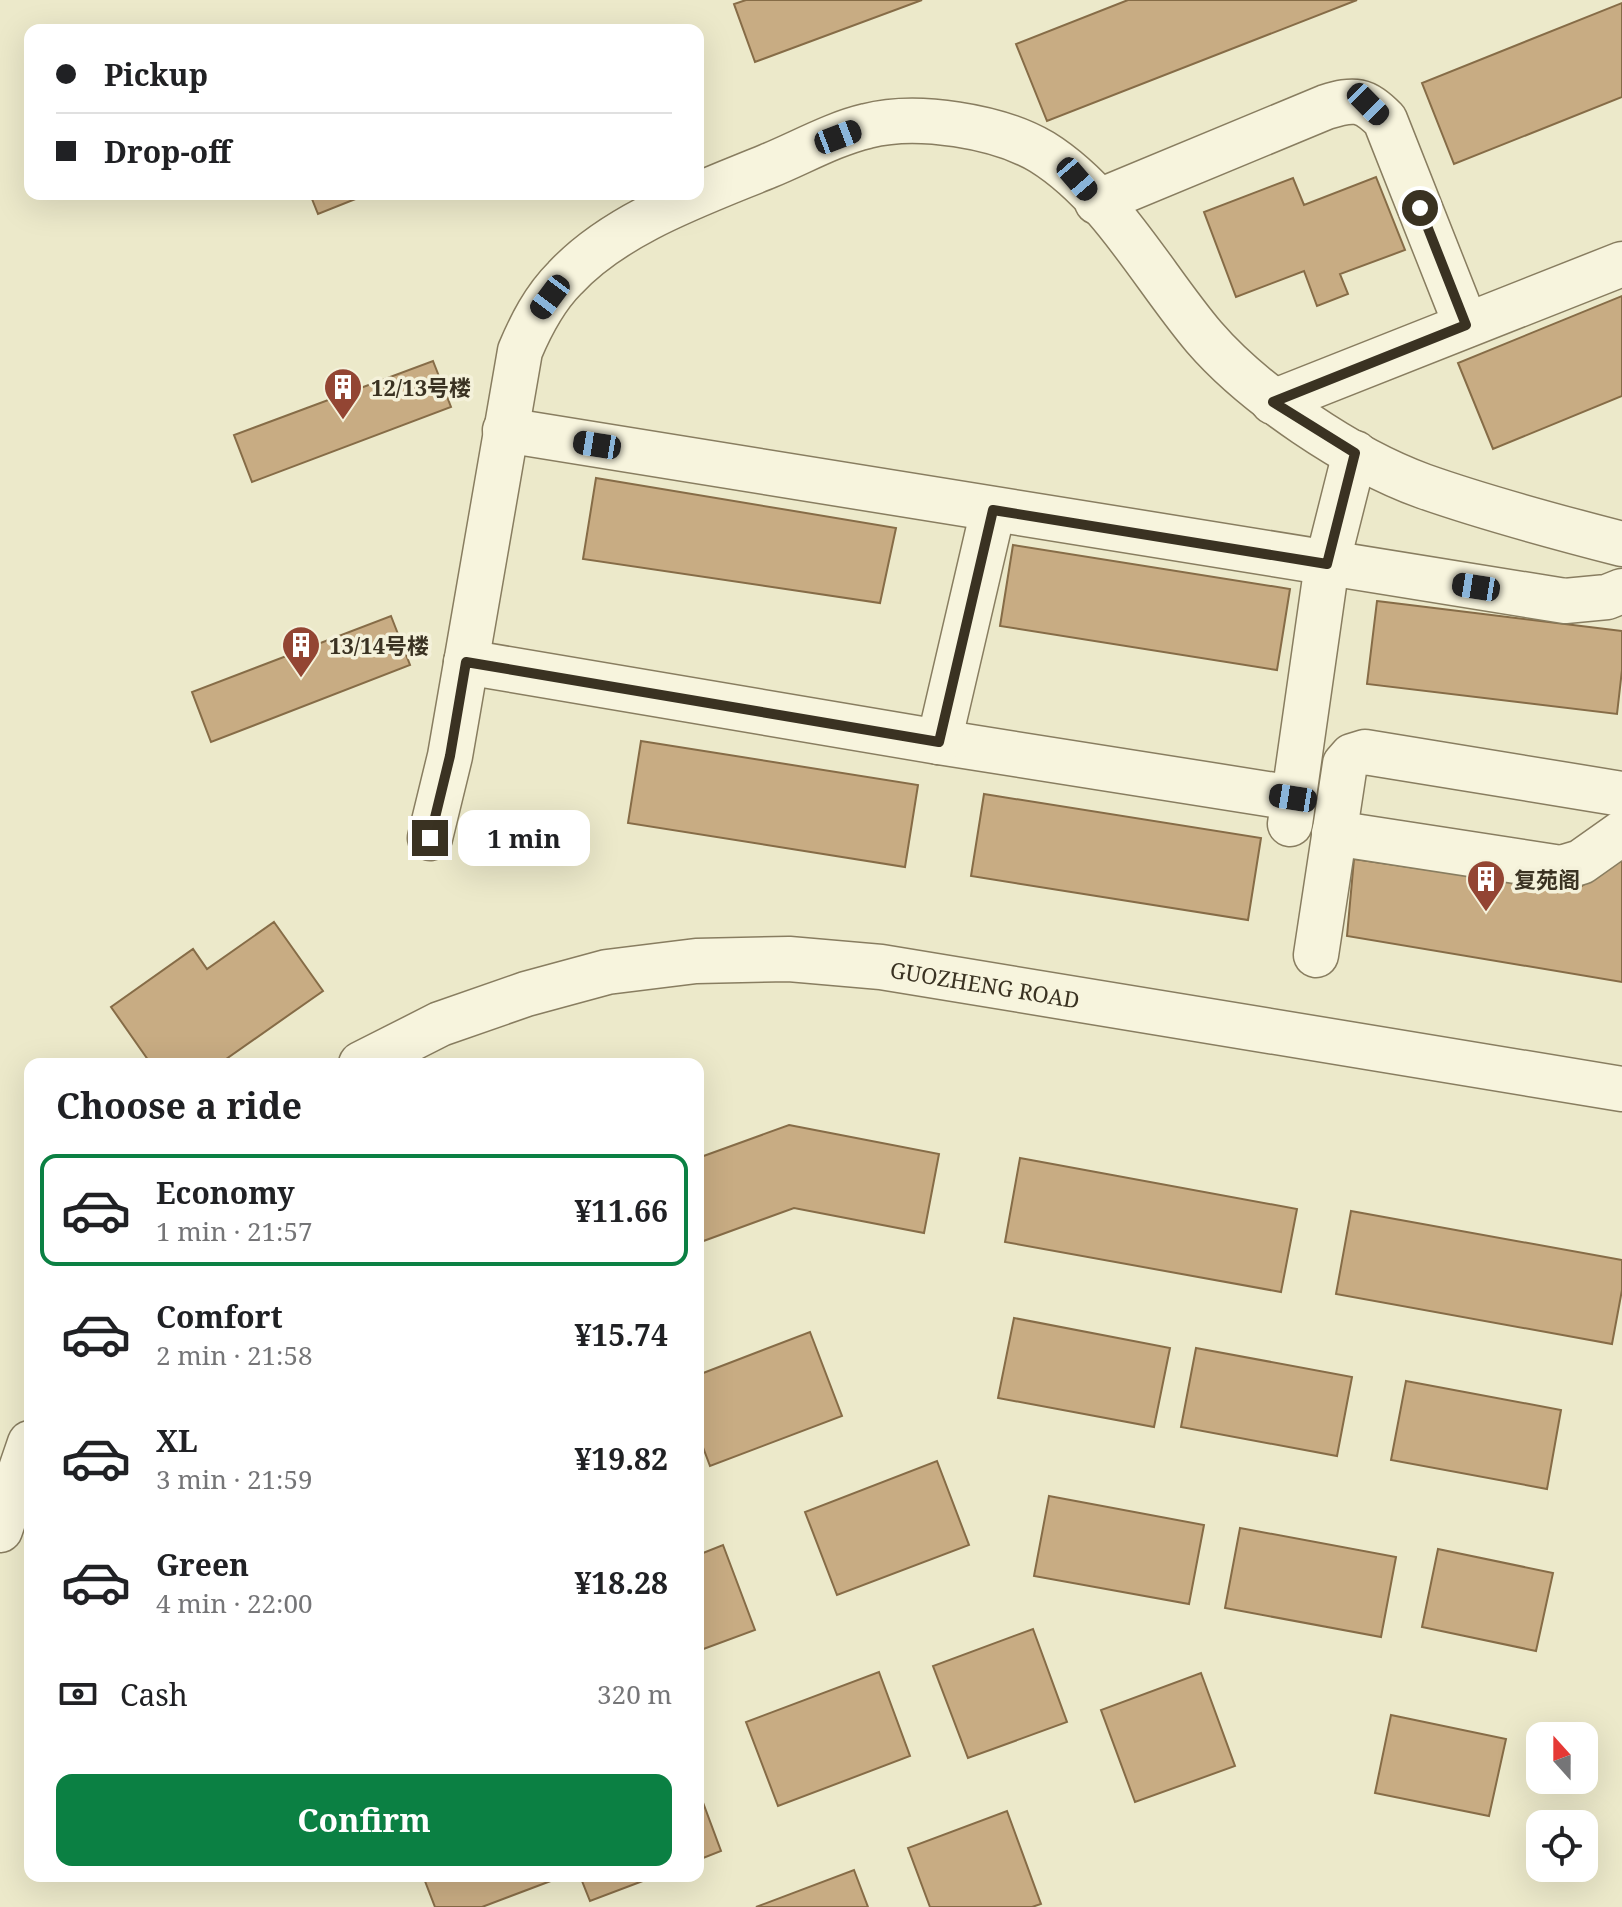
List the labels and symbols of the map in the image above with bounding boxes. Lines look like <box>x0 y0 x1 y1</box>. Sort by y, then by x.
car <box>1343 79 1393 129</box>
car <box>811 117 865 157</box>
car <box>1052 153 1102 205</box>
route start <box>1402 190 1438 226</box>
car <box>526 271 574 323</box>
building icon: 12/13号楼 <box>322 366 364 421</box>
place label: 12/13号楼 <box>371 372 471 402</box>
car <box>571 429 623 461</box>
car <box>1450 571 1502 603</box>
building icon: 13/14号楼 <box>280 624 322 679</box>
place label: 13/14号楼 <box>329 630 429 660</box>
car <box>1267 782 1319 814</box>
callout: 1 min <box>458 810 590 866</box>
route end <box>412 820 448 856</box>
building icon: 复苑阁 <box>1465 858 1507 913</box>
place label: 复苑阁 <box>1514 864 1580 894</box>
street label: GUOZHENG ROAD <box>888 954 1082 1014</box>
north arrow <box>1526 1722 1598 1794</box>

